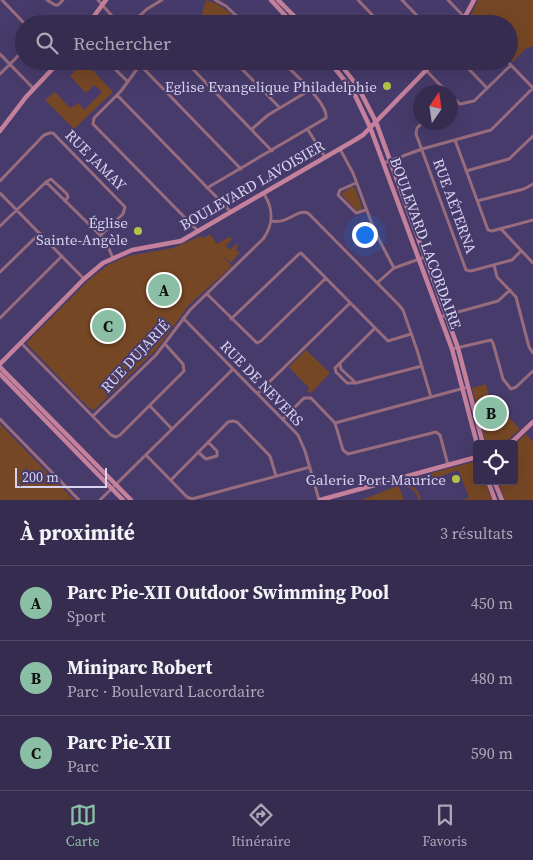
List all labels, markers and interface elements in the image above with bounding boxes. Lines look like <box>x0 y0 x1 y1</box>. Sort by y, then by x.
search box <box>15 15 518 70</box>
icon: search <box>33 29 61 57</box>
text: Rechercher <box>73 30 171 56</box>
place label: Eglise Evangelique Philadelphie <box>165 76 377 97</box>
marker: Eglise Evangelique Philadelphie <box>381 80 393 92</box>
north arrow <box>413 85 458 130</box>
street label: RUE JAMAY <box>61 125 132 196</box>
street label: BOULEVARD LAVOISIER <box>176 135 328 235</box>
street label: BOULEVARD LACORDAIRE <box>385 154 467 332</box>
street label: RUE AÉTERNA <box>428 156 482 256</box>
place label: Église Sainte-Angèle <box>36 212 128 250</box>
your location <box>352 222 378 248</box>
marker: Église Sainte-Angèle <box>132 225 144 237</box>
pin: A <box>148 271 180 309</box>
pin: C <box>92 307 124 345</box>
street label: RUE DUJARIÉ <box>96 315 174 397</box>
street label: RUE DE NEVERS <box>216 336 308 431</box>
pin: B <box>475 394 507 432</box>
map controls <box>473 440 518 485</box>
button: locate <box>473 440 518 485</box>
scale bar <box>15 465 108 488</box>
text: 200 m <box>22 467 59 487</box>
place label: Galerie Port-Maurice <box>306 469 446 490</box>
marker: Galerie Port-Maurice <box>450 473 462 485</box>
text: À proximité <box>20 518 135 547</box>
text: 3 résultats <box>440 522 513 544</box>
text: Parc Pie-XII Outdoor Swimming Pool <box>67 579 389 605</box>
text: A <box>31 592 41 614</box>
text: 450 m <box>471 592 513 614</box>
text: Sport <box>67 605 105 627</box>
text: Miniparc Robert <box>67 654 212 680</box>
text: B <box>31 667 41 689</box>
text: 480 m <box>471 667 513 689</box>
text: Parc · Boulevard Lacordaire <box>67 680 265 702</box>
text: Parc Pie-XII <box>67 729 171 755</box>
text: C <box>31 742 41 764</box>
text: 590 m <box>471 742 513 764</box>
text: Parc <box>67 755 99 777</box>
tab: Carte <box>66 801 100 851</box>
tab: Itinéraire <box>231 801 291 851</box>
tab: Favoris <box>422 801 467 851</box>

